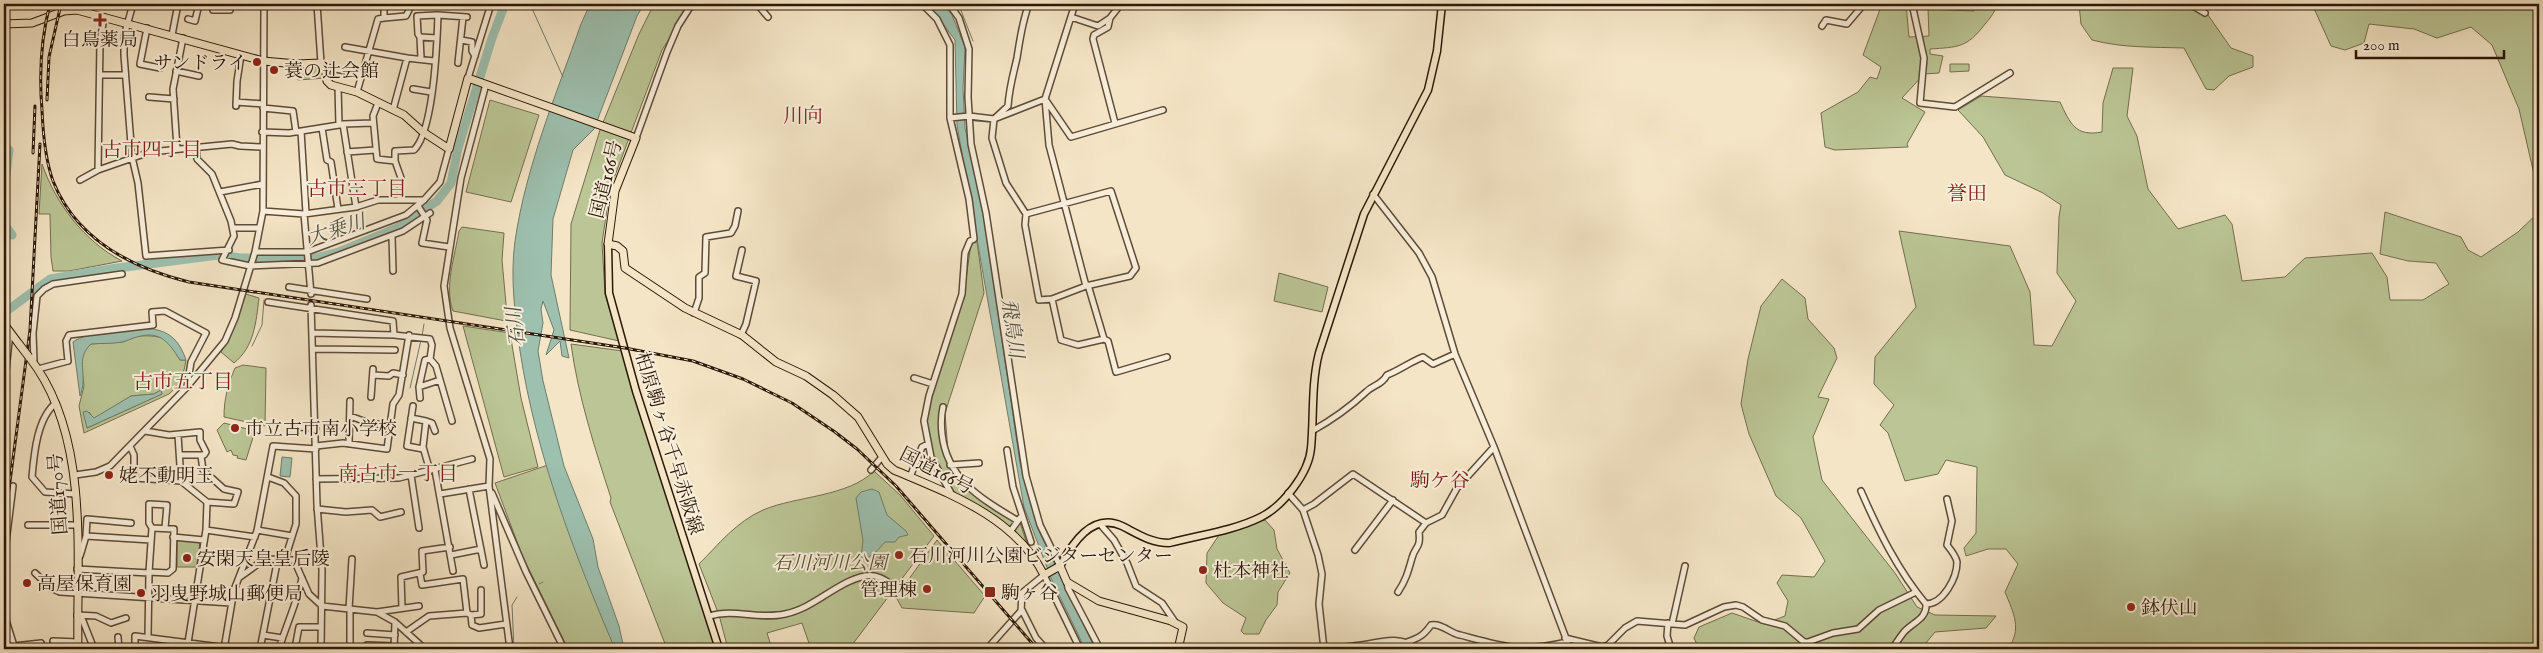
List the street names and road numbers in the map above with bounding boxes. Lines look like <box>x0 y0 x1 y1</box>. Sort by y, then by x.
street label: 国道166号 <box>586 138 628 221</box>
street label: 柏原駒ヶ谷千早赤阪線 <box>629 349 707 538</box>
street label: 国道166号 <box>895 443 977 501</box>
street label: 国道170号 <box>44 452 74 536</box>

